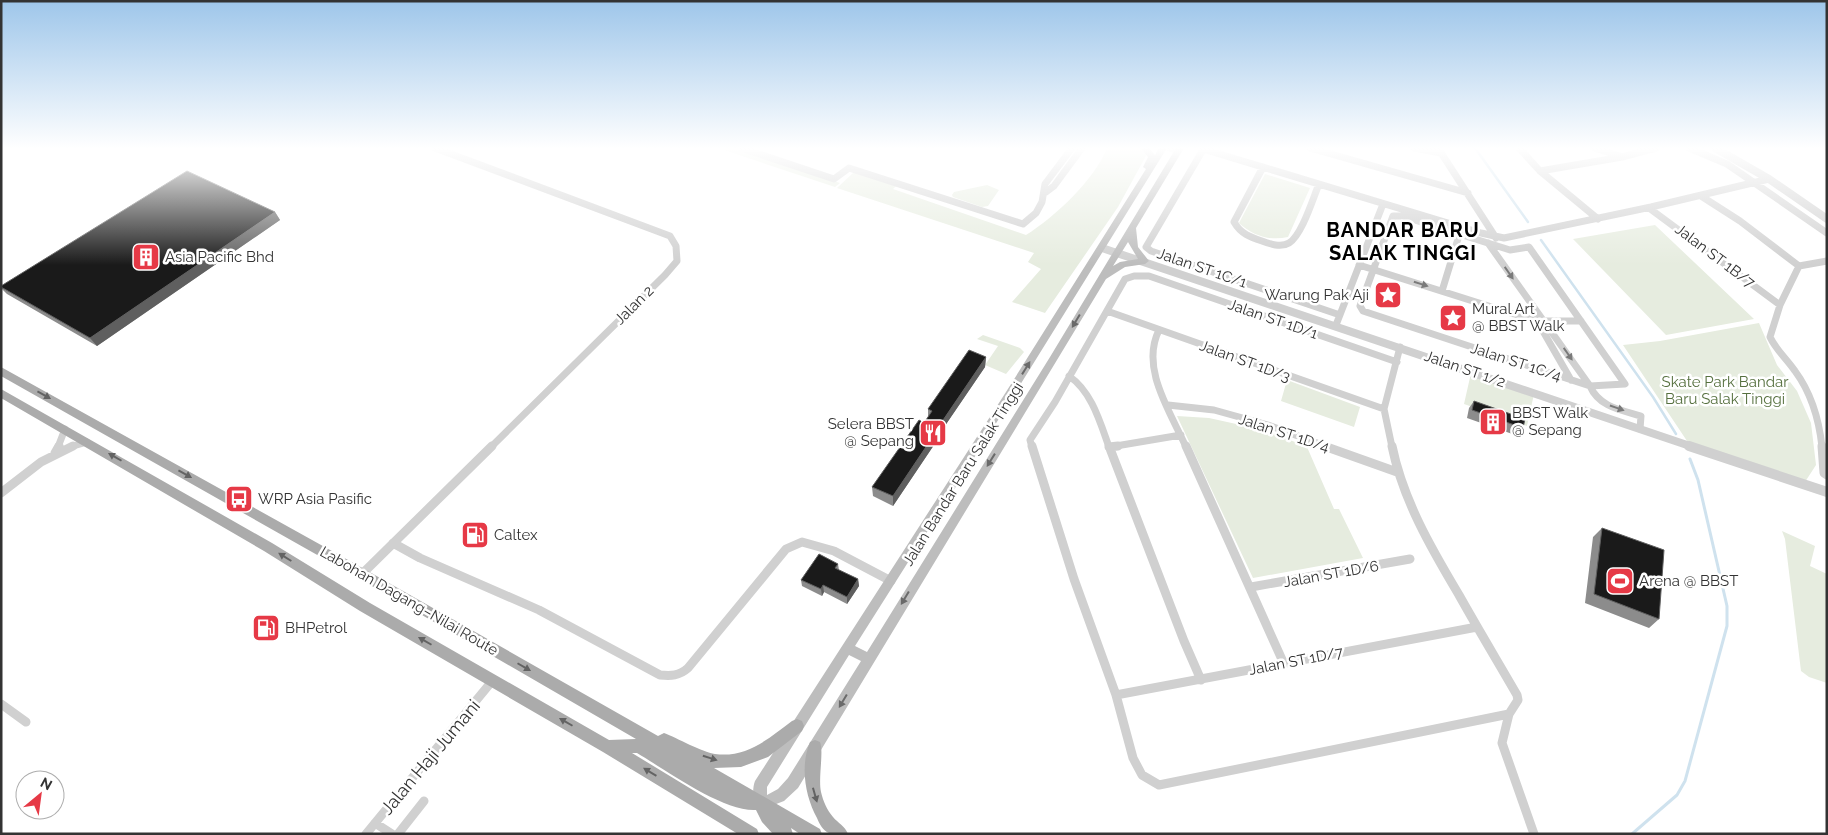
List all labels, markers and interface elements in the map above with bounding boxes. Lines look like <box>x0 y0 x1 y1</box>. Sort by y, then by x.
district label: BANDAR BARU SALAK TINGGI <box>1326 218 1480 265</box>
street label: Jalan ST 1B/7 <box>1672 220 1758 292</box>
building icon: Asia Pacific Bhd <box>131 242 161 272</box>
street label: Jalan ST 1C/1 <box>1155 244 1250 292</box>
place label: Asia Pacific Bhd <box>165 248 274 266</box>
one-way arrow <box>1504 267 1514 280</box>
place icon: Warung Pak Aji <box>1373 280 1403 310</box>
one-way arrow <box>1413 281 1428 289</box>
street label: Jalan 2 <box>611 282 657 328</box>
place label: Warung Pak Aji <box>1264 286 1369 304</box>
street label: Jalan ST 1D/1 <box>1226 295 1321 343</box>
place label: Mural Art @ BBST Walk <box>1472 300 1565 335</box>
place icon: Mural Art @ BBST Walk <box>1438 303 1468 333</box>
one-way arrow <box>1071 315 1080 328</box>
street label: Jalan ST 1D/3 <box>1197 336 1293 386</box>
street label: Jalan ST 1C/4 <box>1468 339 1564 385</box>
street label: Jalan ST 1/2 <box>1422 347 1508 391</box>
one-way arrow <box>1563 347 1573 361</box>
one-way arrow <box>1021 362 1030 375</box>
park label: Skate Park Bandar Baru Salak Tinggi <box>1662 373 1789 408</box>
street label: Jalan Bandar Baru Salak Tinggi <box>899 379 1027 569</box>
one-way arrow <box>37 390 50 399</box>
place label: BBST Walk @ Sepang <box>1512 404 1588 439</box>
one-way arrow <box>1610 405 1625 412</box>
building icon: BBST Walk @ Sepang <box>1478 407 1508 437</box>
street label: Jalan ST 1D/4 <box>1236 410 1332 456</box>
place label: Selera BBST @ Sepang <box>828 415 914 450</box>
restaurant icon: Selera BBST @ Sepang <box>918 418 948 448</box>
one-way arrow <box>109 453 122 462</box>
one-way arrow <box>986 453 995 466</box>
one-way arrow <box>178 470 193 478</box>
bus stop icon: WRP Asia Pasific <box>224 484 254 514</box>
place label: WRP Asia Pasific <box>258 490 372 508</box>
fuel station icon: Caltex <box>460 520 490 550</box>
place label: Caltex <box>494 526 538 544</box>
street label: Labohan Dagang–Nilai Route <box>317 543 501 660</box>
one-way arrow <box>279 553 292 562</box>
street label: Jalan ST 1D/6 <box>1282 557 1380 591</box>
sports icon: Arena @ BBST <box>1605 566 1635 596</box>
place label: Arena @ BBST <box>1639 572 1738 590</box>
one-way arrow <box>901 591 910 604</box>
fuel station icon: BHPetrol <box>251 613 281 643</box>
place label: BHPetrol <box>285 619 348 637</box>
one-way arrow <box>418 636 432 645</box>
street label: Jalan ST 1D/7 <box>1247 643 1345 679</box>
one-way arrow <box>518 663 531 672</box>
one-way arrow <box>839 694 848 707</box>
street label: Jalan Haji Jumani <box>376 695 484 819</box>
one-way arrow <box>558 718 573 726</box>
one-way arrow <box>702 755 717 762</box>
one-way arrow <box>644 768 657 777</box>
north arrow <box>15 770 65 820</box>
text: N <box>38 774 55 793</box>
one-way arrow <box>812 787 820 802</box>

